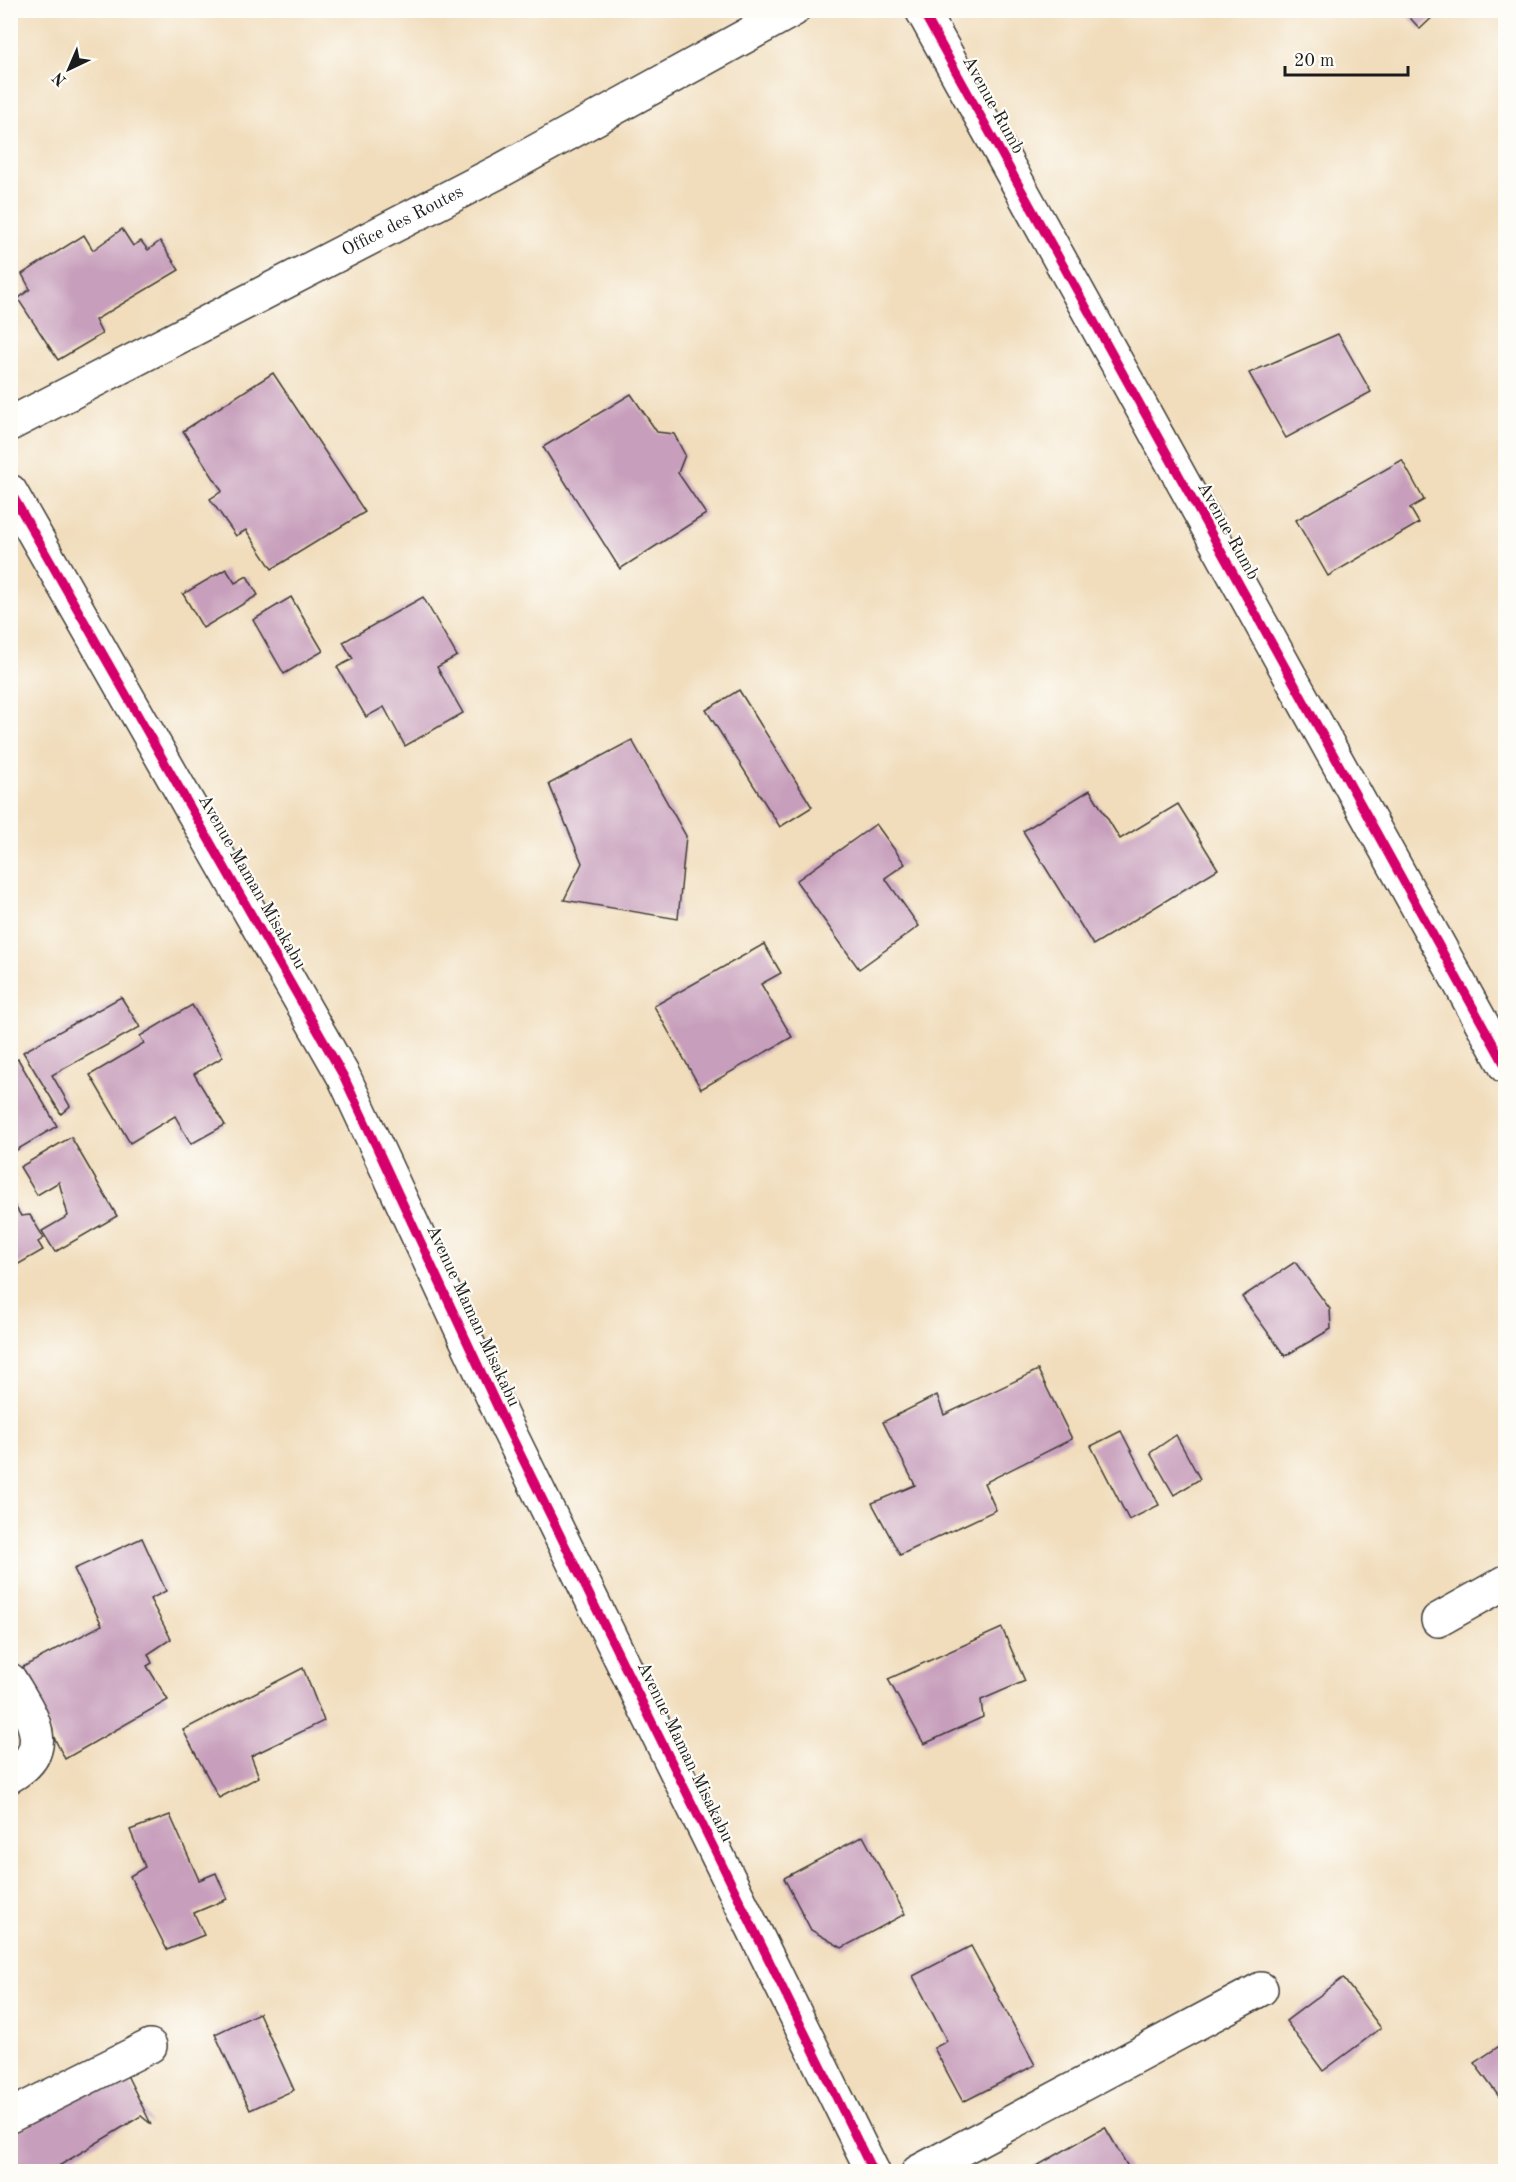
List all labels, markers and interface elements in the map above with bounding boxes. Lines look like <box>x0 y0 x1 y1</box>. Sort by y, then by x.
north arrow <box>39 39 99 99</box>
scale bar <box>1285 39 1408 77</box>
text: 20 m <box>1294 52 1334 70</box>
street label: Avenue Rumb <box>959 53 1027 157</box>
text: N <box>49 68 70 88</box>
street label: Office des Routes <box>339 182 466 260</box>
street label: Avenue Rumb <box>1194 479 1262 583</box>
street label: Avenue Maman Misakabu <box>195 792 309 973</box>
street label: Avenue Maman Misakabu <box>423 1223 523 1410</box>
street label: Avenue Maman Misakabu <box>634 1659 737 1845</box>

